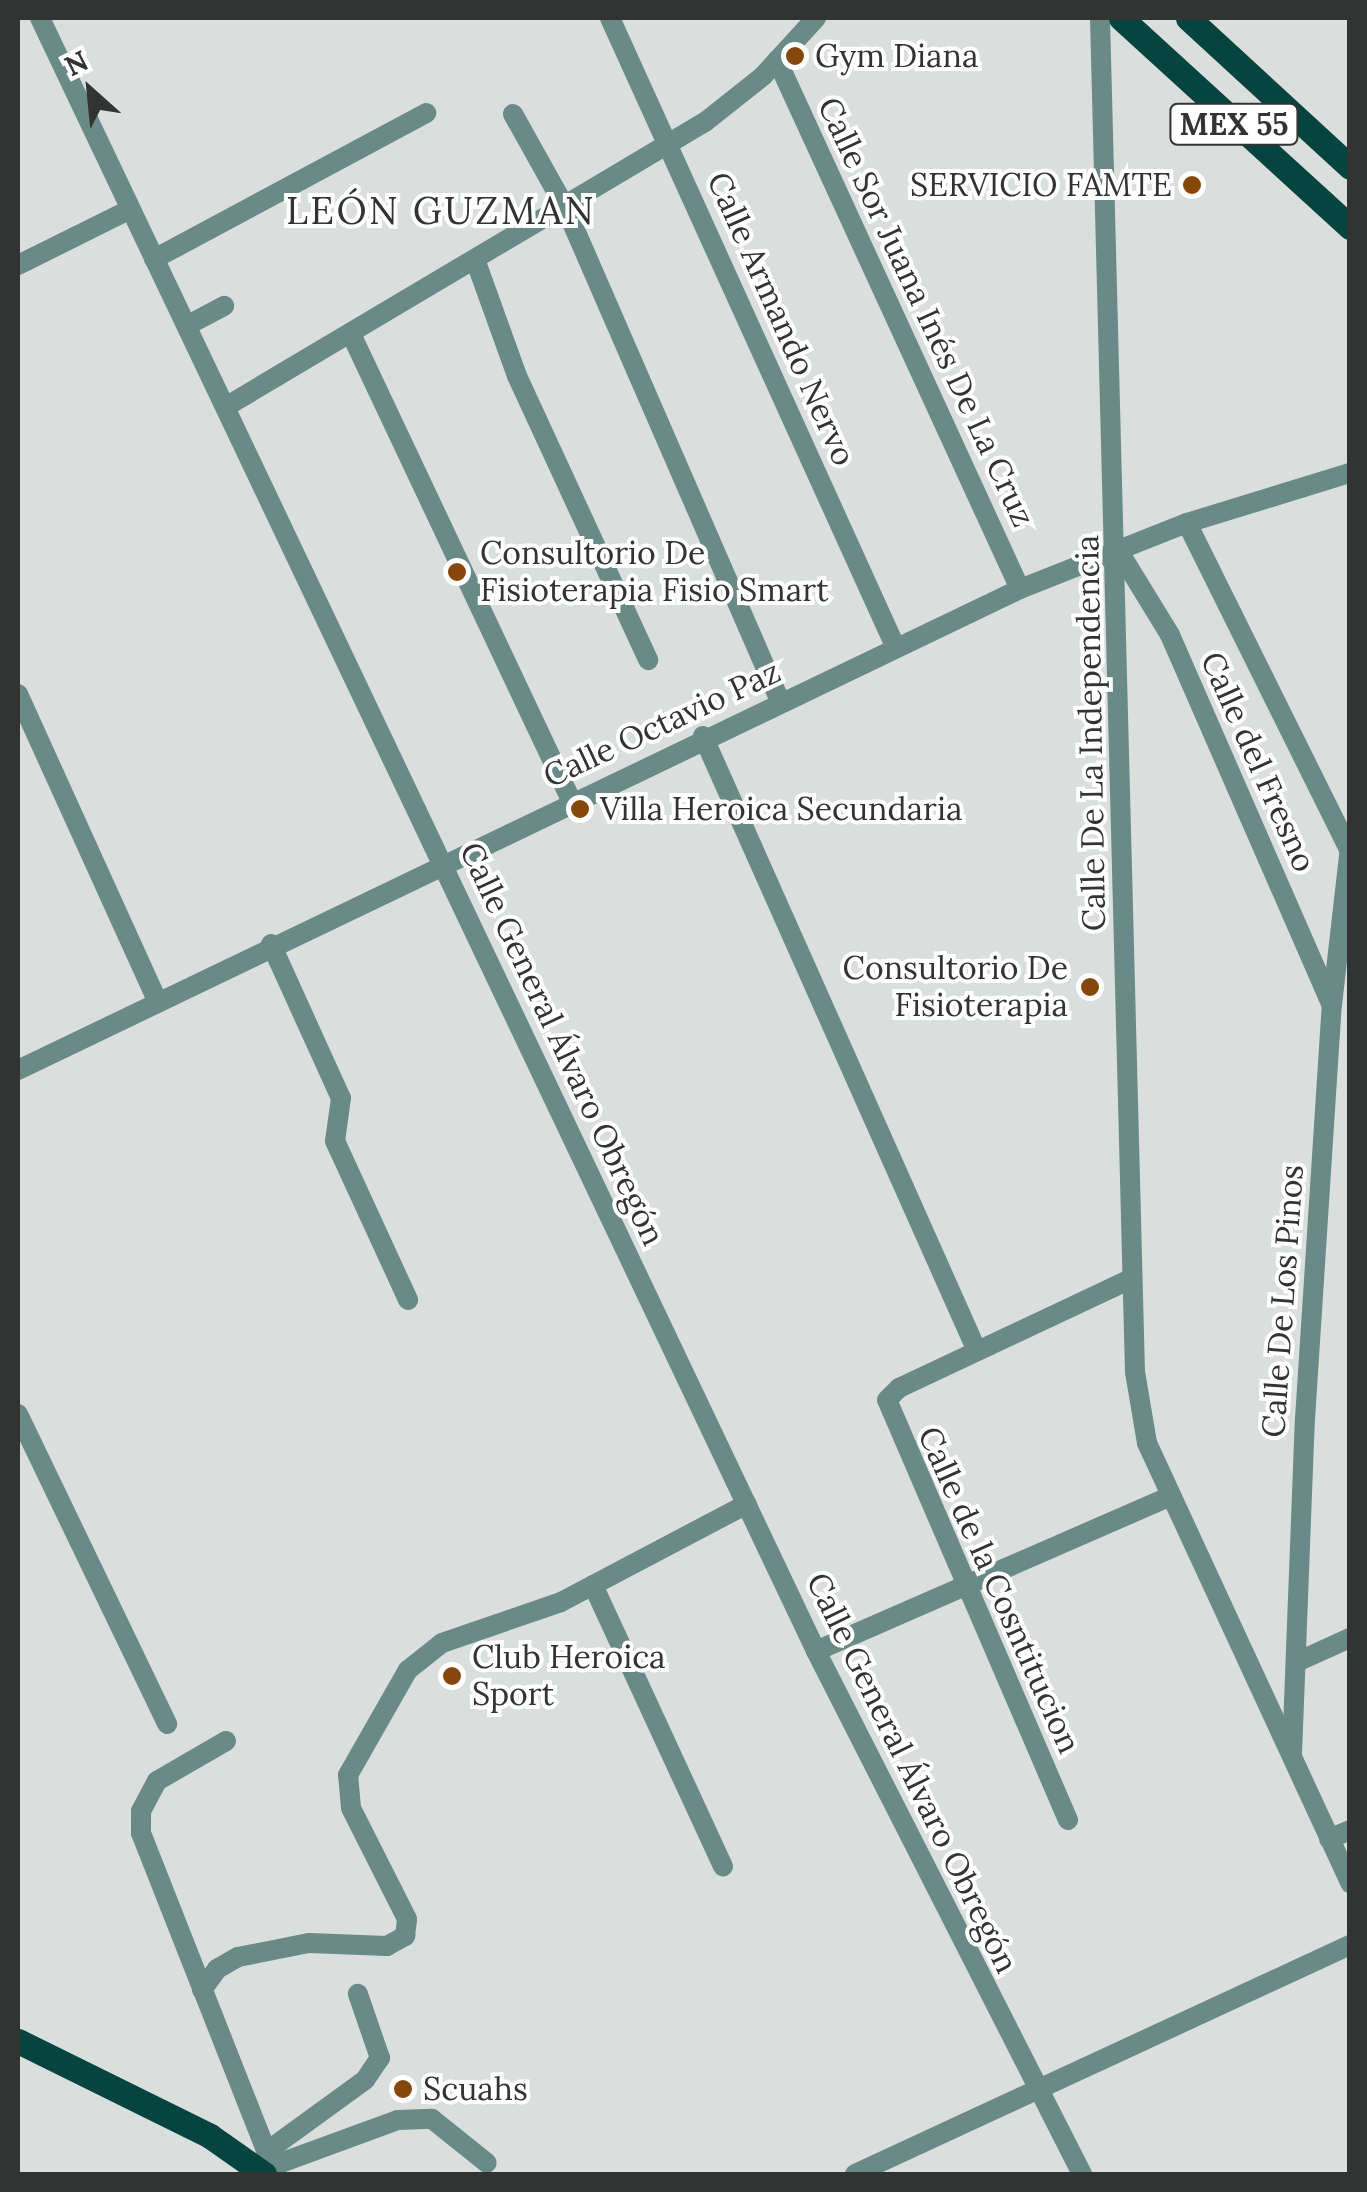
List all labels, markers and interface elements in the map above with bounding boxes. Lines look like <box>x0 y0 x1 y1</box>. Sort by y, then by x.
place label: Gym Diana <box>815 37 979 75</box>
north arrow <box>40 40 140 140</box>
text: N <box>59 42 94 84</box>
marker: Gym Diana <box>784 45 806 67</box>
street label: Calle Sor Juana Inés De La Cruz <box>810 91 1042 533</box>
road number: MEX 55 <box>1169 99 1299 149</box>
street label: Calle Armando Nervo <box>699 166 863 472</box>
place label: SERVICIO FAMTE <box>910 166 1172 204</box>
marker: SERVICIO FAMTE <box>1181 174 1203 196</box>
district label: LEÓN GUZMAN <box>286 188 596 234</box>
street label: Calle De La Independencia <box>1068 534 1114 932</box>
place label: Consultorio De Fisioterapia Fisio Smart <box>480 535 829 610</box>
marker: Consultorio De Fisioterapia Fisio Smart <box>444 559 470 585</box>
street label: Calle del Fresno <box>1192 646 1324 878</box>
street label: Calle Octavio Paz <box>537 652 787 796</box>
place label: Villa Heroica Secundaria <box>600 790 962 828</box>
marker: Villa Heroica Secundaria <box>569 798 591 820</box>
street label: Calle General Álvaro Obregón <box>452 836 672 1252</box>
place label: Consultorio De Fisioterapia <box>843 950 1068 1025</box>
marker: Consultorio De Fisioterapia <box>1077 974 1103 1000</box>
street label: Calle De Los Pinos <box>1254 1163 1312 1439</box>
street label: Calle de la Cosntitucion <box>910 1421 1088 1759</box>
street label: Calle General Álvaro Obregón <box>798 1567 1026 1979</box>
place label: Club Heroica Sport <box>472 1639 666 1714</box>
marker: Club Heroica Sport <box>441 1665 463 1687</box>
place label: Scuahs <box>423 2070 528 2108</box>
marker: Scuahs <box>392 2078 414 2100</box>

